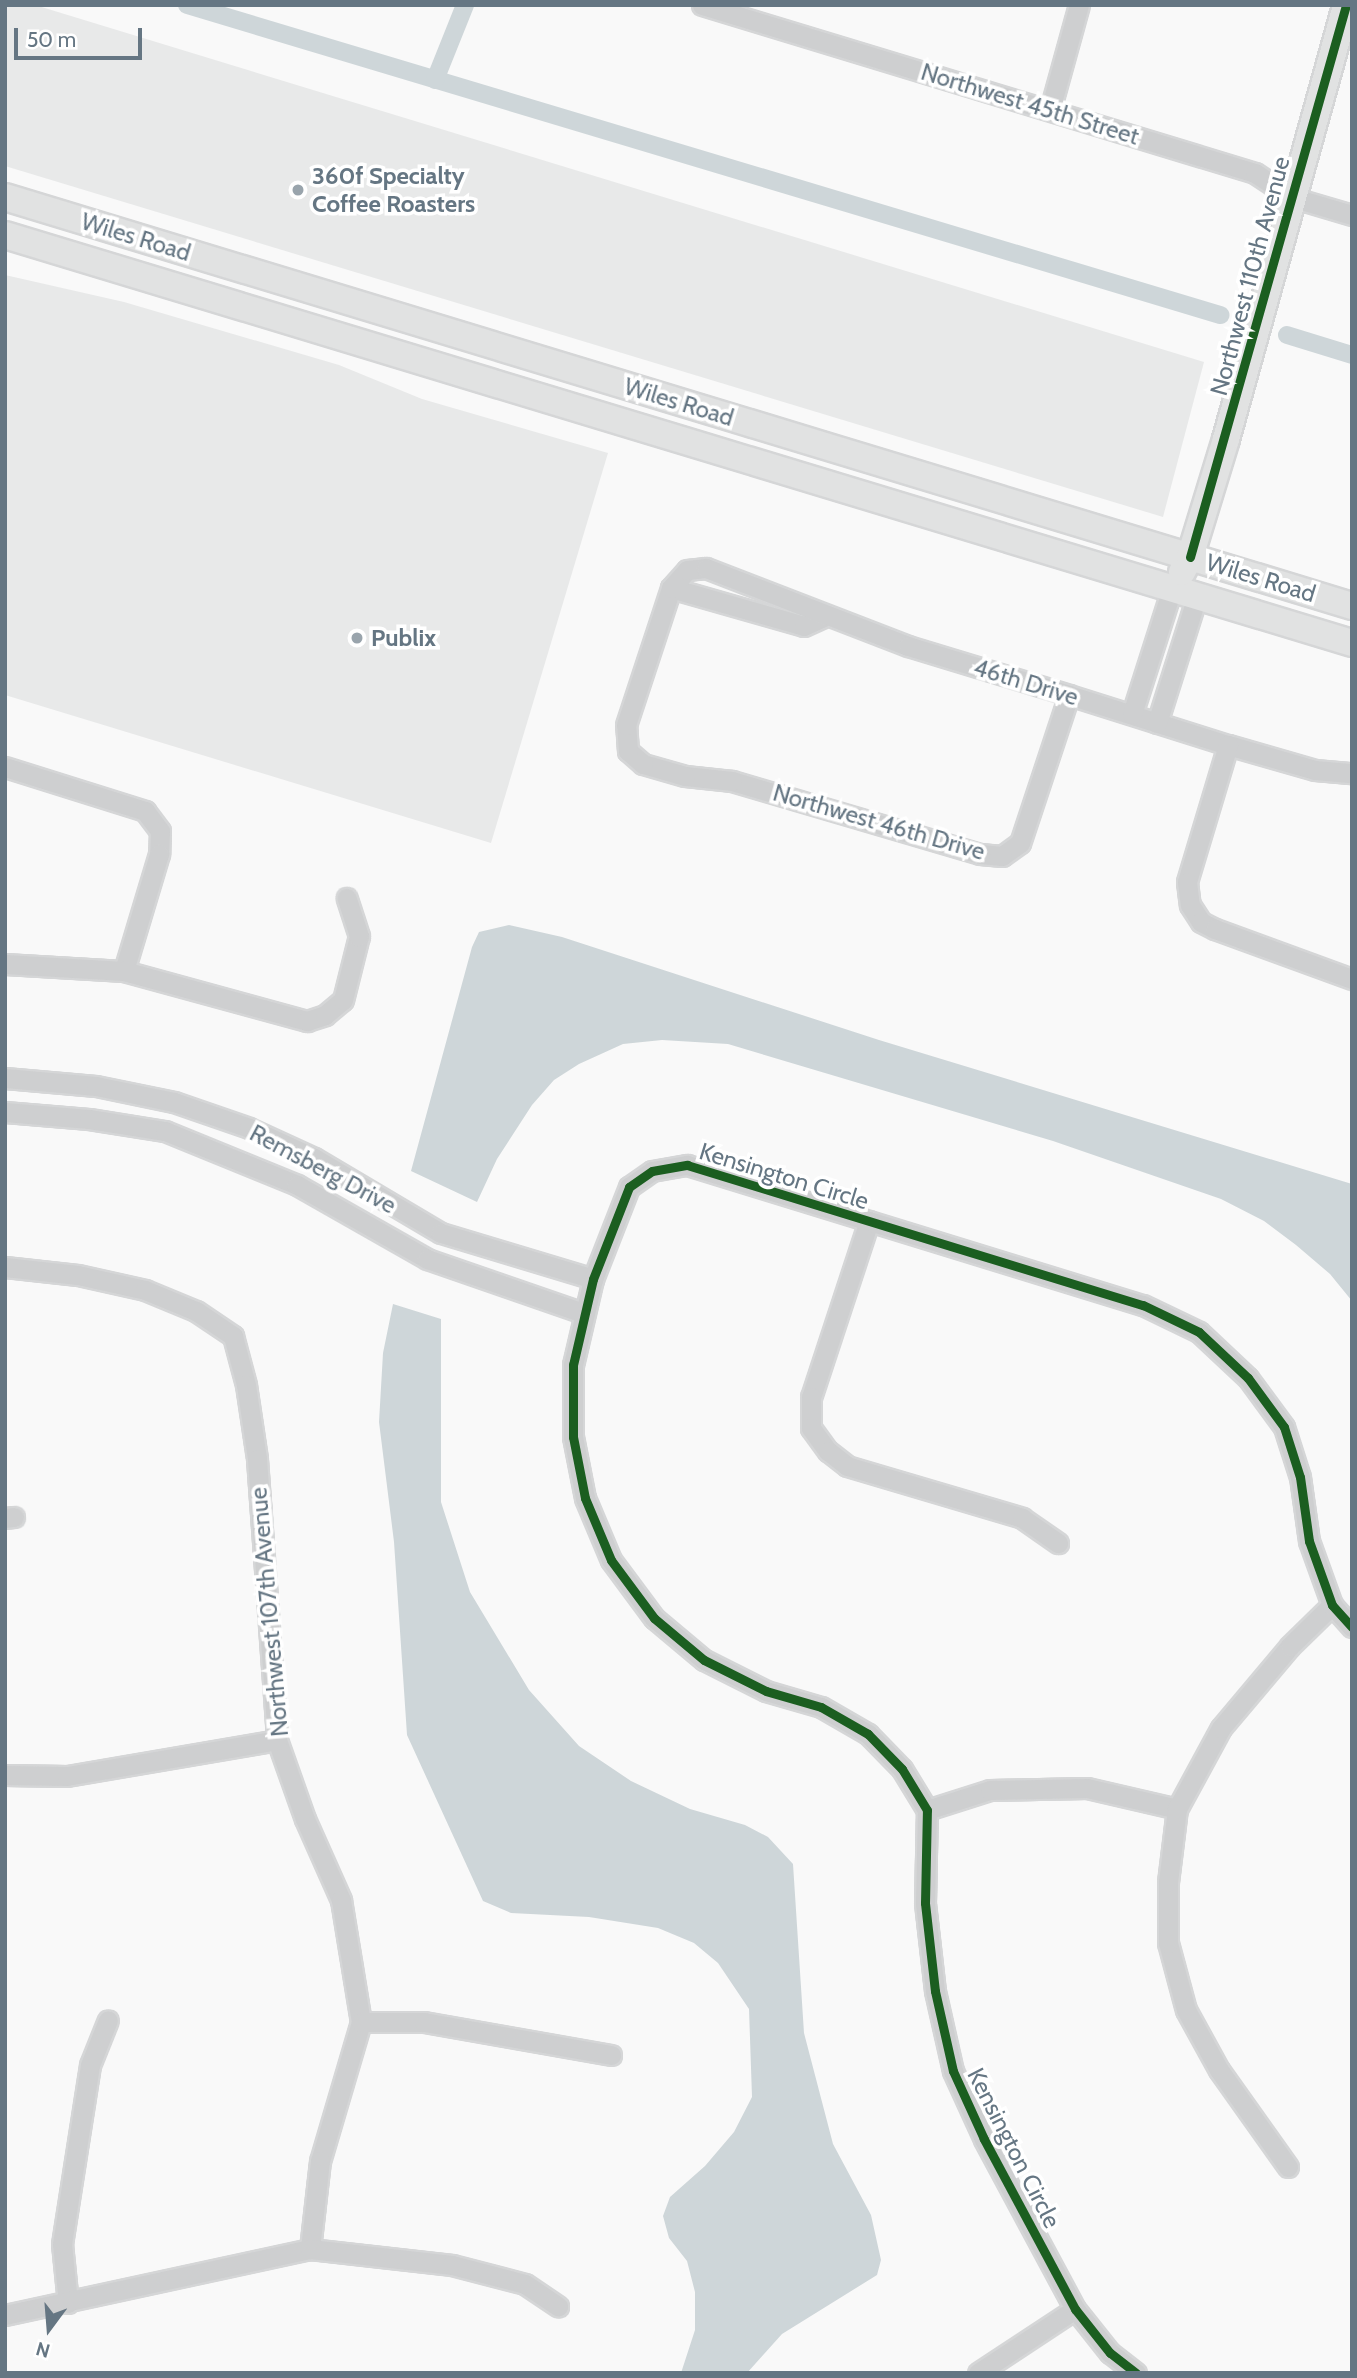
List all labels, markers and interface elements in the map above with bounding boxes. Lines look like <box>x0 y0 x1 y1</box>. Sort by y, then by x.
scale bar <box>18 14 145 58</box>
text: 50 m <box>27 27 76 52</box>
street label: Northwest 45th Street <box>918 57 1142 151</box>
street label: Northwest 110th Avenue <box>1204 153 1296 399</box>
place label: 360f Specialty Coffee Roasters <box>312 162 475 218</box>
marker: 360f Specialty Coffee Roasters <box>290 182 306 198</box>
street label: Wiles Road <box>78 207 194 267</box>
street label: Wiles Road <box>621 372 737 432</box>
street label: Wiles Road <box>1203 548 1319 608</box>
place label: Publix <box>371 624 436 652</box>
marker: Publix <box>349 630 365 646</box>
street label: 46th Drive <box>970 652 1082 712</box>
street label: Northwest 46th Drive <box>770 778 988 866</box>
street label: Remsberg Drive <box>245 1118 401 1220</box>
street label: Kensington Circle <box>696 1137 872 1215</box>
street label: Northwest 107th Avenue <box>244 1486 294 1738</box>
street label: Kensington Circle <box>961 2063 1067 2233</box>
north arrow <box>14 2294 84 2364</box>
text: N <box>33 2337 53 2363</box>

